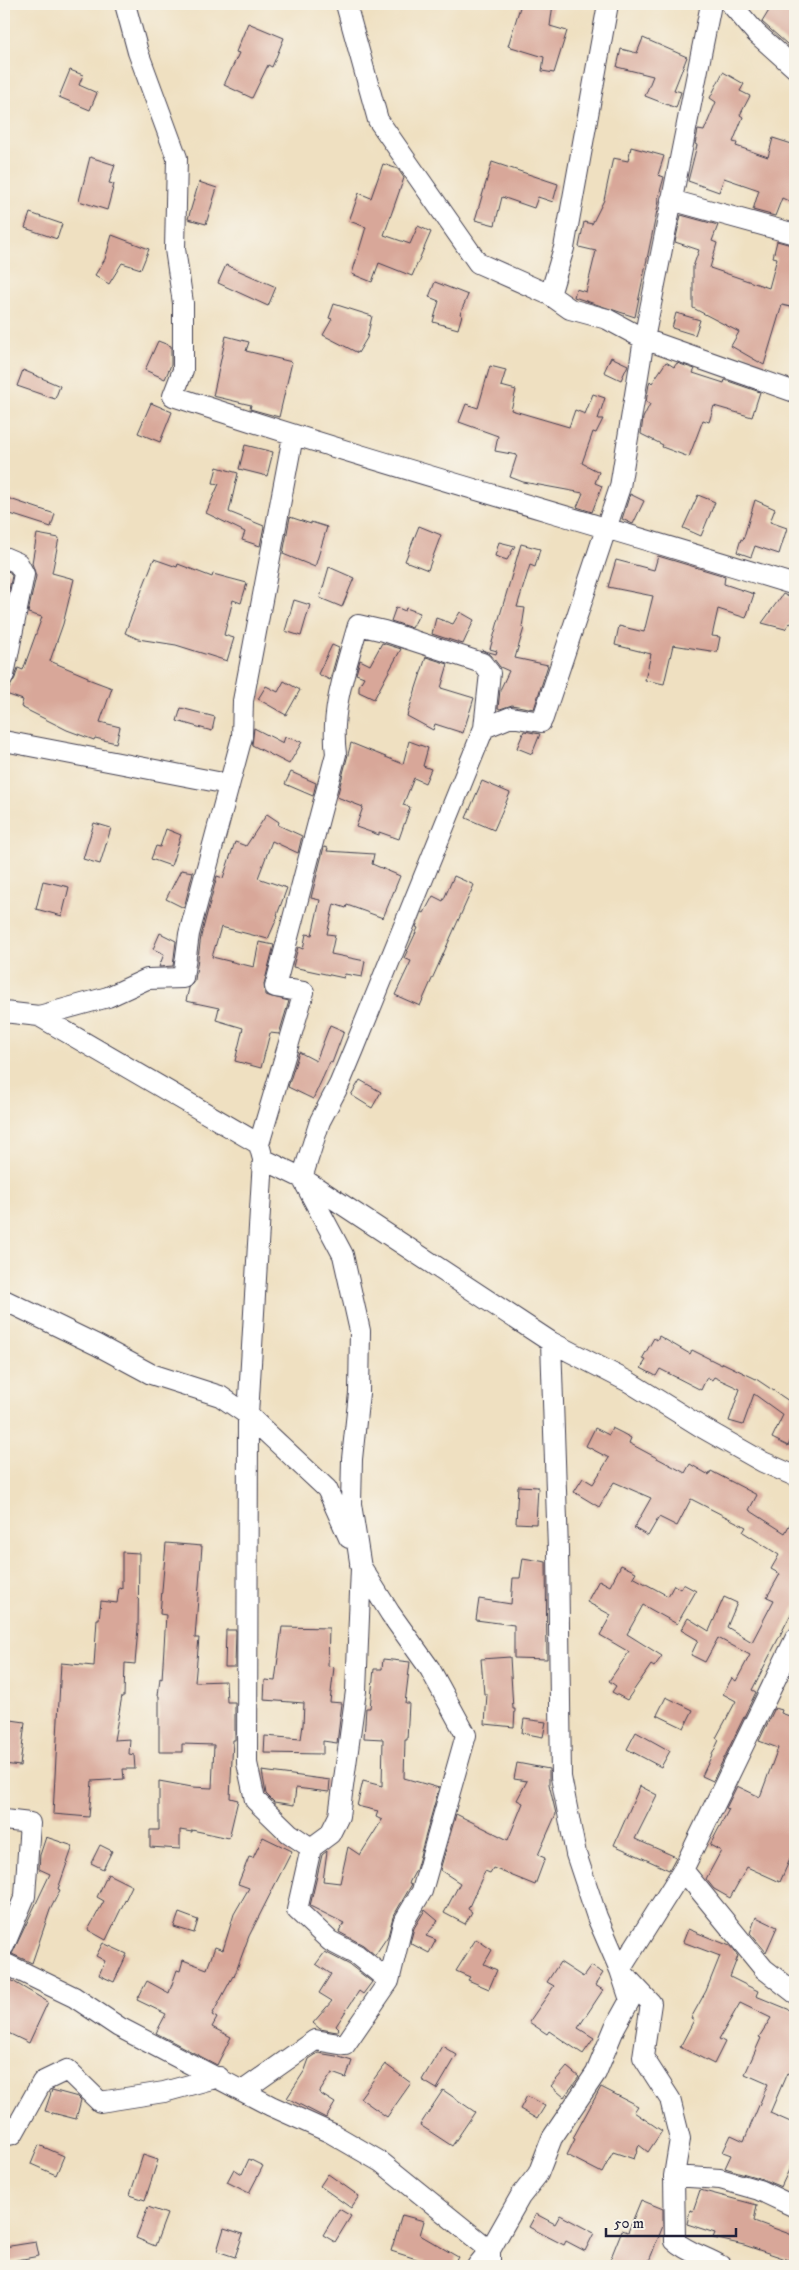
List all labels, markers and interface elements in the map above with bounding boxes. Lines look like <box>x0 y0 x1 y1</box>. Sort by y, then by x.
scale bar <box>606 2205 736 2237</box>
text: 50 m <box>614 2214 644 2233</box>

